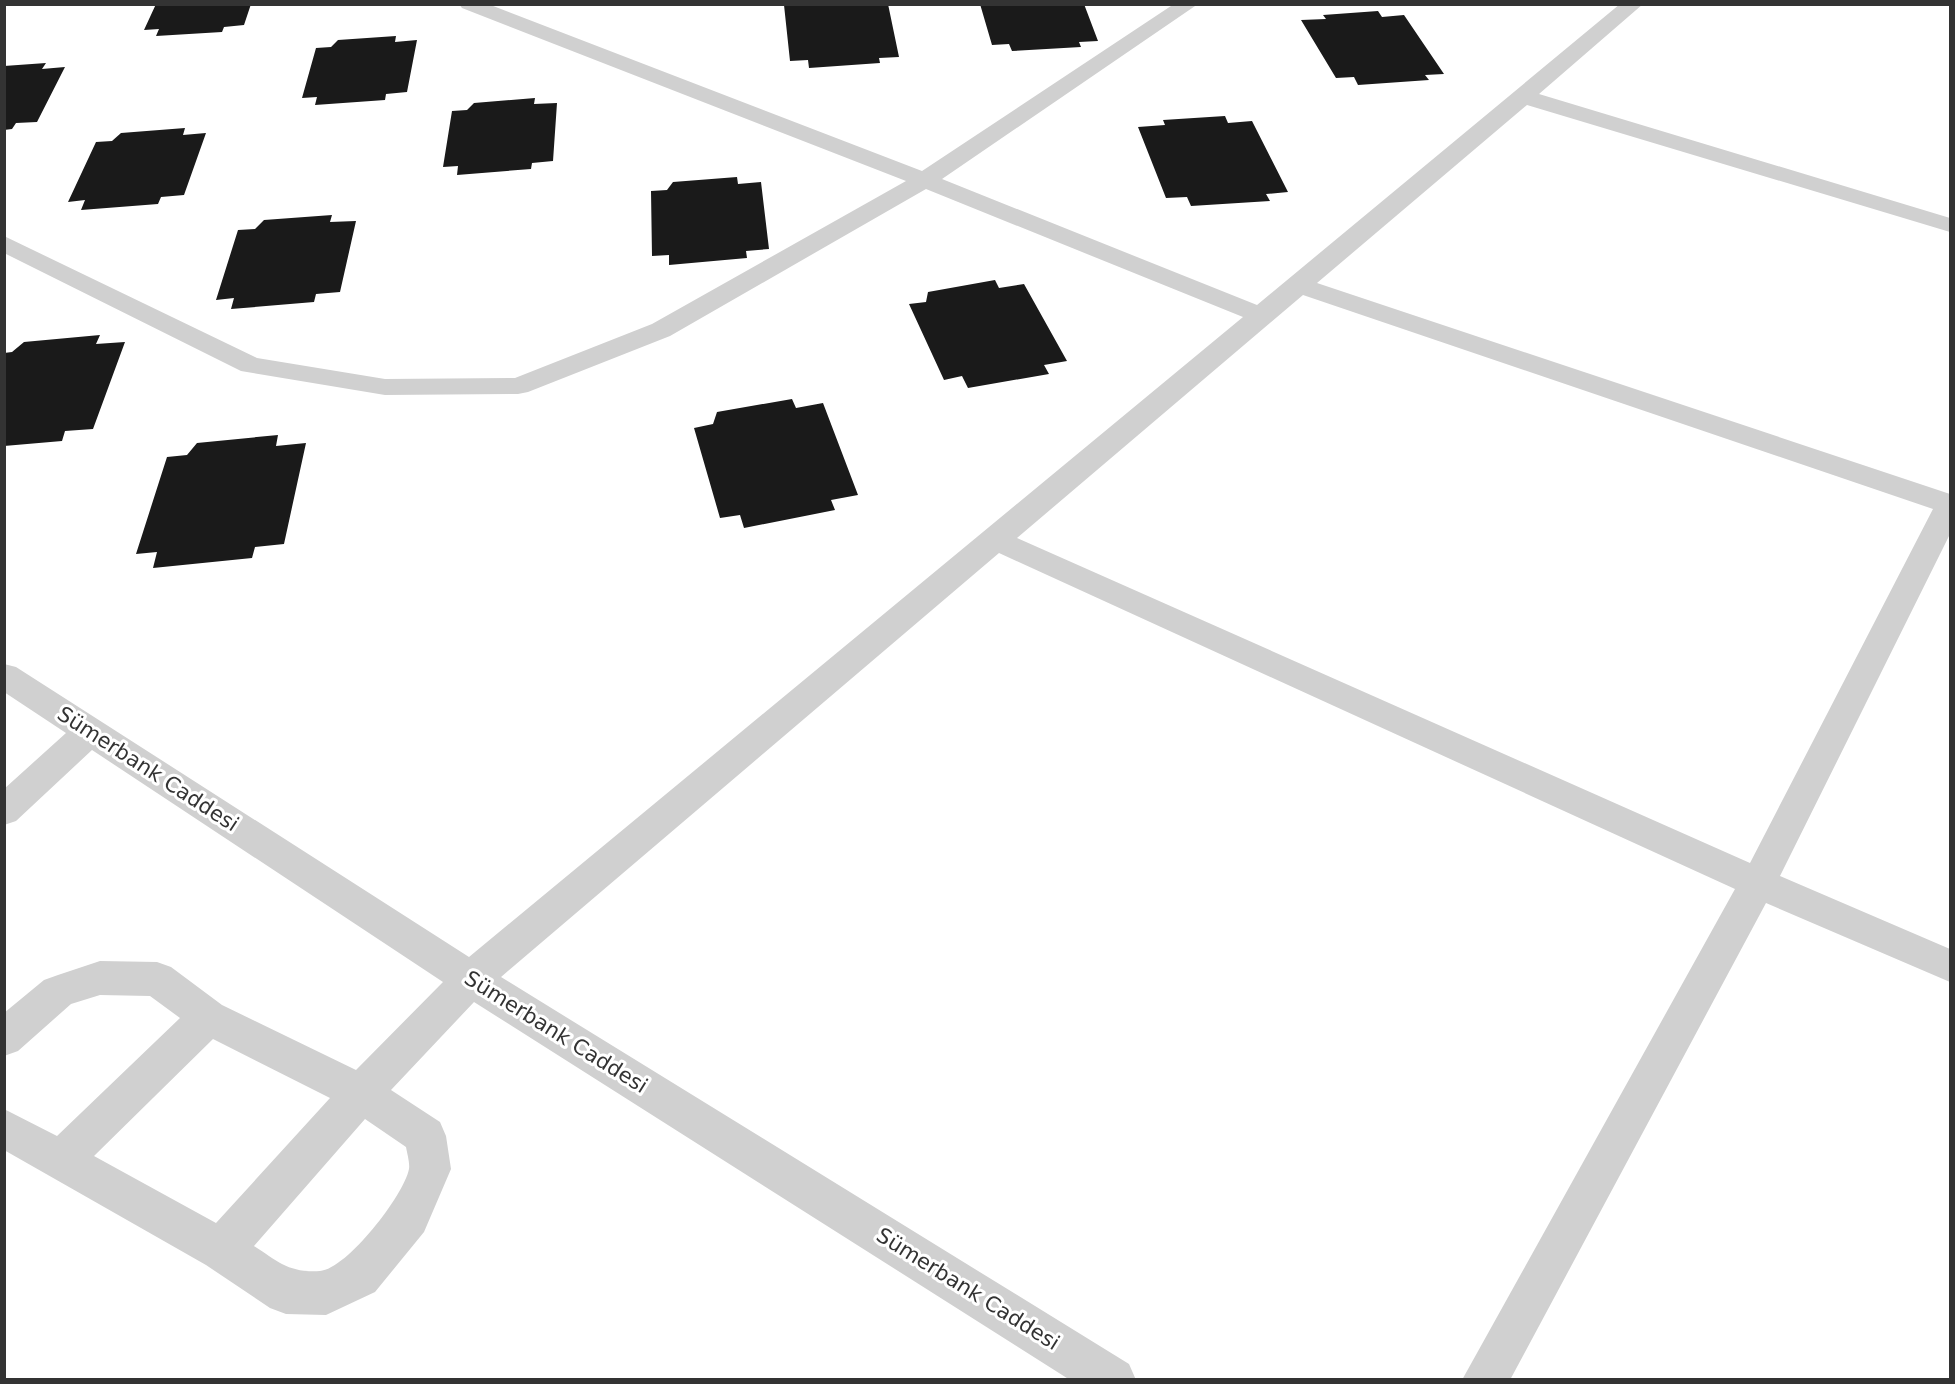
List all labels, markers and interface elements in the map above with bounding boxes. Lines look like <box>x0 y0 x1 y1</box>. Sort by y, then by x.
street label: Sümerbank Caddesi <box>53 702 243 836</box>
street label: Sümerbank Caddesi <box>460 966 652 1098</box>
street label: Sümerbank Caddesi <box>872 1223 1064 1355</box>

